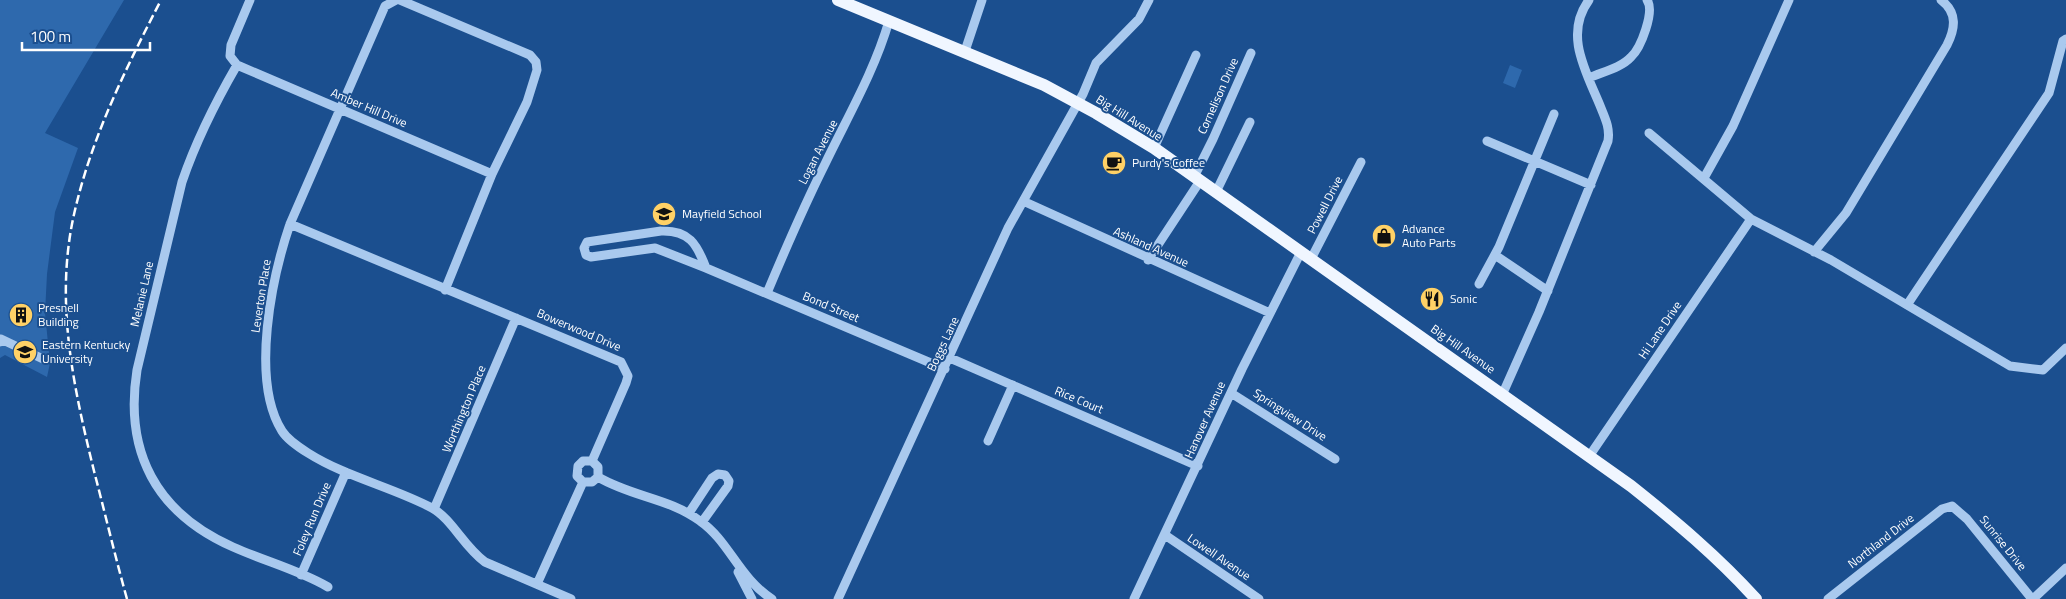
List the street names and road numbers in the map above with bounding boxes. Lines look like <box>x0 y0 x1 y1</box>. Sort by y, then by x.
street label: Cornelison Drive <box>1192 54 1243 137</box>
street label: Amber Hill Drive <box>328 83 410 132</box>
street label: Big Hill Avenue <box>1092 90 1166 146</box>
street label: Logan Avenue <box>793 116 842 188</box>
street label: Powell Drive <box>1302 172 1347 237</box>
street label: Ashland Avenue <box>1110 221 1192 272</box>
street label: Leverton Place <box>245 258 276 334</box>
street label: Melanie Lane <box>125 259 158 329</box>
street label: Bond Street <box>800 286 863 327</box>
street label: Hi Lane Drive <box>1633 297 1686 363</box>
street label: Bowerwood Drive <box>534 303 624 356</box>
street label: Boggs Lane <box>922 313 964 374</box>
street label: Big Hill Avenue <box>1427 319 1500 378</box>
street label: Worthington Place <box>437 362 491 456</box>
street label: Hanover Avenue <box>1179 378 1230 462</box>
street label: Rice Court <box>1052 381 1107 419</box>
street label: Springview Drive <box>1250 384 1331 446</box>
street label: Foley Run Drive <box>287 479 336 559</box>
street label: Northland Drive <box>1843 509 1918 573</box>
street label: Sunrise Drive <box>1975 511 2032 575</box>
street label: Lowell Avenue <box>1184 528 1255 585</box>

